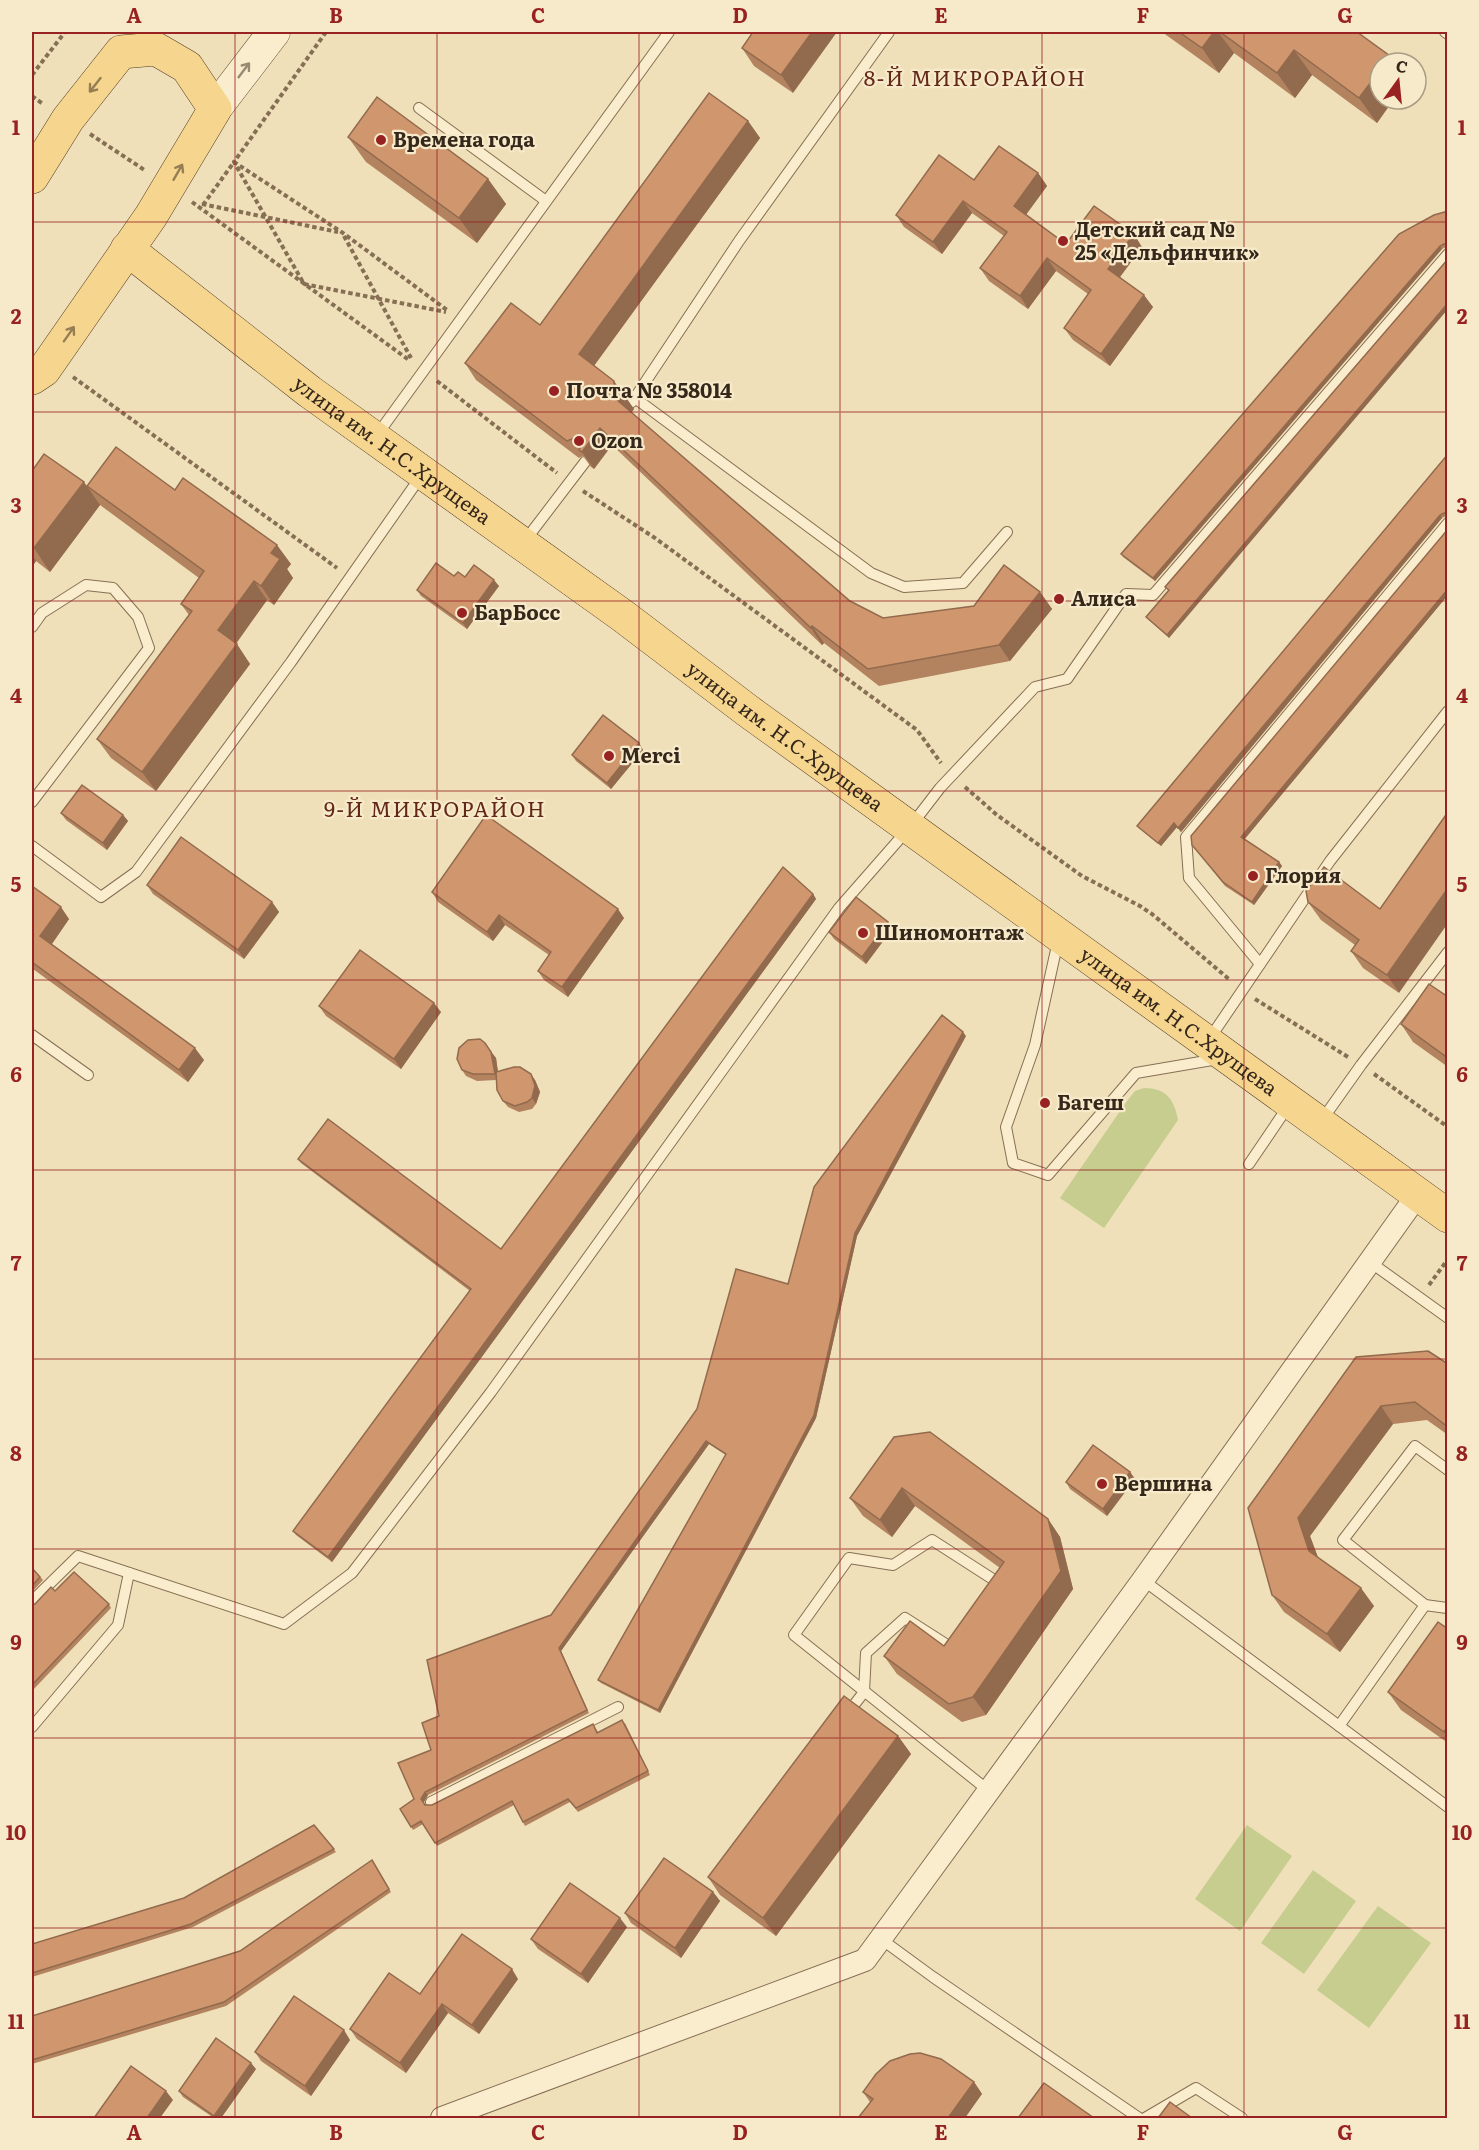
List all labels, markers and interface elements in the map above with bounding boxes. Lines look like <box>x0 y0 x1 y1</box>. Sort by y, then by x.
text: A <box>126 0 142 29</box>
text: B <box>329 0 343 29</box>
text: C <box>531 0 545 29</box>
text: D <box>732 0 748 29</box>
text: E <box>934 0 948 29</box>
text: F <box>1137 0 1150 29</box>
text: G <box>1337 0 1353 29</box>
north arrow <box>1368 51 1428 111</box>
text: С <box>1394 52 1411 79</box>
district label: 8-Й МИКРОРАЙОН <box>864 61 1086 92</box>
one-way arrow <box>238 62 251 78</box>
one-way arrow <box>88 77 101 93</box>
text: 1 <box>12 111 20 141</box>
text: 1 <box>1458 111 1466 141</box>
place label: Времена года <box>393 123 535 153</box>
marker: Времена года <box>374 133 388 147</box>
one-way arrow <box>173 164 184 182</box>
place label: Детский сад № 25 «Дельфинчик» <box>1075 213 1259 266</box>
marker: Детский сад № 25 «Дельфинчик» <box>1056 234 1070 248</box>
text: 2 <box>11 300 22 330</box>
text: 2 <box>1457 300 1468 330</box>
one-way arrow <box>63 326 75 342</box>
street label: улица им. Н.С.Хрущева <box>288 367 499 530</box>
place label: Почта № 358014 <box>566 374 732 404</box>
marker: Почта № 358014 <box>547 384 561 398</box>
place label: Ozon <box>591 424 643 454</box>
marker: Ozon <box>572 434 586 448</box>
text: 3 <box>10 489 22 519</box>
text: 3 <box>1456 489 1468 519</box>
place label: Алиса <box>1071 582 1136 612</box>
marker: Алиса <box>1052 592 1066 606</box>
place label: БарБосс <box>474 596 561 626</box>
marker: БарБосс <box>455 606 469 620</box>
street label: улица им. Н.С.Хрущева <box>681 653 891 817</box>
text: 4 <box>10 679 22 709</box>
text: 4 <box>1456 679 1468 709</box>
place label: Merci <box>621 739 680 769</box>
marker: Merci <box>602 749 616 763</box>
district label: 9-Й МИКРОРАЙОН <box>324 792 546 823</box>
place label: Глория <box>1265 859 1341 889</box>
text: 5 <box>11 868 22 898</box>
text: 5 <box>1457 868 1468 898</box>
marker: Глория <box>1246 869 1260 883</box>
place label: Шиномонтаж <box>875 916 1025 946</box>
marker: Шиномонтаж <box>856 926 870 940</box>
street label: улица им. Н.С.Хрущева <box>1075 938 1285 1102</box>
text: 6 <box>10 1058 22 1088</box>
text: 6 <box>1456 1058 1468 1088</box>
place label: Багеш <box>1057 1086 1124 1116</box>
marker: Багеш <box>1038 1096 1052 1110</box>
text: 7 <box>11 1247 22 1277</box>
text: 7 <box>1457 1247 1468 1277</box>
text: 8 <box>10 1437 22 1467</box>
text: 8 <box>1456 1437 1468 1467</box>
place label: Вершина <box>1114 1467 1213 1497</box>
marker: Вершина <box>1095 1477 1109 1491</box>
text: 9 <box>10 1626 22 1656</box>
text: 9 <box>1456 1626 1468 1656</box>
text: 10 <box>6 1816 26 1846</box>
text: 10 <box>1452 1816 1472 1846</box>
text: 11 <box>8 2005 24 2035</box>
text: 11 <box>1454 2005 1470 2035</box>
text: A <box>126 2116 142 2146</box>
text: B <box>329 2116 343 2146</box>
text: C <box>531 2116 545 2146</box>
text: D <box>732 2116 748 2146</box>
text: E <box>934 2116 948 2146</box>
text: F <box>1137 2116 1150 2146</box>
text: G <box>1337 2116 1353 2146</box>

